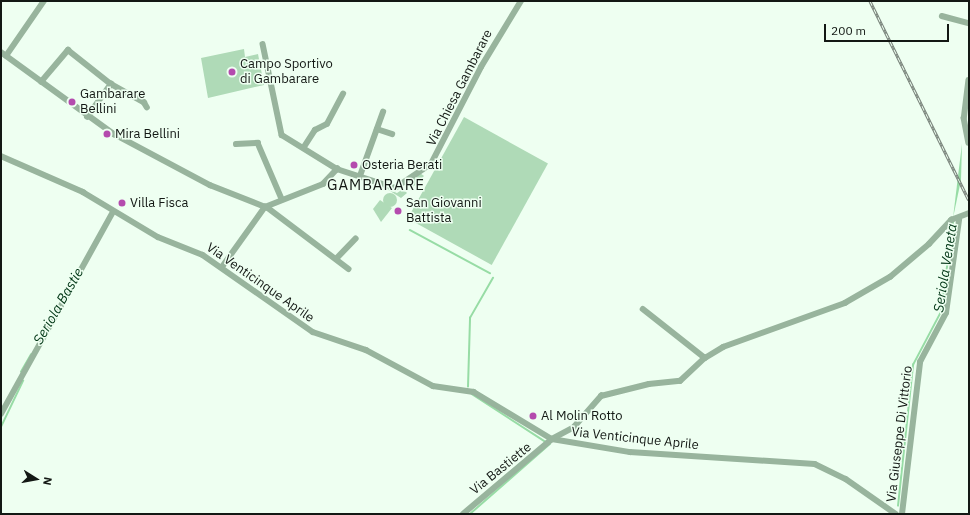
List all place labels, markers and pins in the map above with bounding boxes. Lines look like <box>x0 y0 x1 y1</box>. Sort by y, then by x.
place label: Campo Sportivo di Gambarare <box>240 57 333 88</box>
marker: Campo Sportivo di Gambarare <box>227 67 237 77</box>
place label: Gambarare Bellini <box>80 87 145 118</box>
marker: Gambarare Bellini <box>67 97 77 107</box>
place label: Mira Bellini <box>115 126 180 142</box>
marker: Mira Bellini <box>102 129 112 139</box>
place label: Osteria Berati <box>362 157 442 173</box>
marker: Osteria Berati <box>349 160 359 170</box>
place label: Villa Fisca <box>130 195 189 211</box>
place label: San Giovanni Battista <box>406 196 482 227</box>
marker: Villa Fisca <box>117 198 127 208</box>
marker: San Giovanni Battista <box>393 206 403 216</box>
place label: Al Molin Rotto <box>541 408 623 424</box>
marker: Al Molin Rotto <box>528 411 538 421</box>

